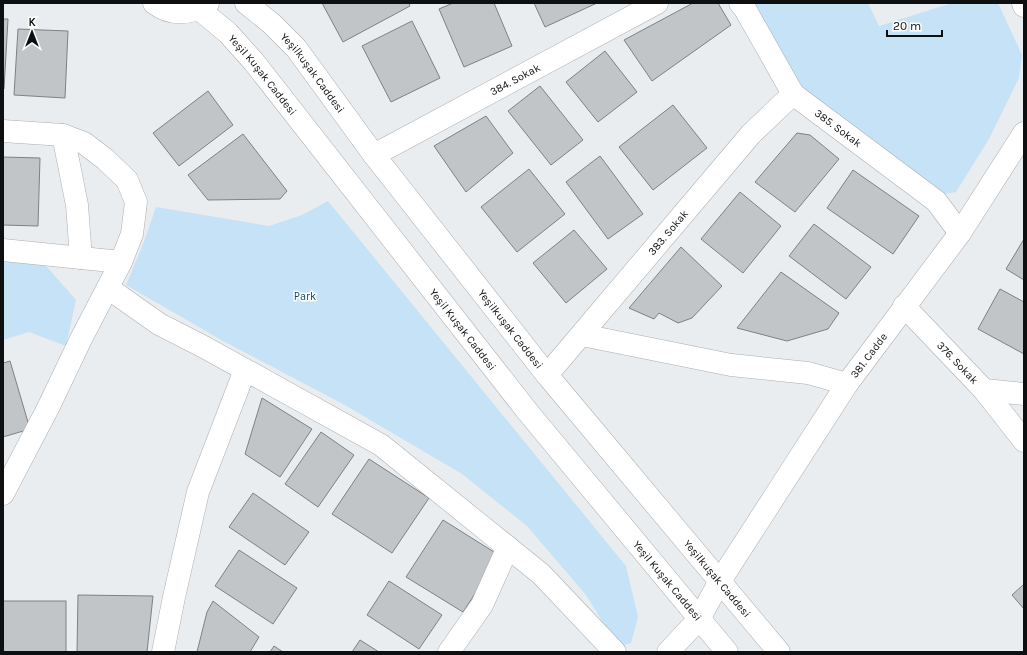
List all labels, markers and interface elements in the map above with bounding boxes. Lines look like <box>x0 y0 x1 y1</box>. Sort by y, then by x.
north arrow <box>12 12 52 52</box>
scale bar <box>887 12 942 38</box>
text: K <box>28 16 36 29</box>
text: 20 m <box>893 19 921 33</box>
street label: Yeşilkuşak Caddesi <box>278 30 347 115</box>
street label: Yeşil Kuşak Caddesi <box>226 32 299 118</box>
street label: 384. Sokak <box>488 61 543 99</box>
street label: 385. Sokak <box>812 107 864 150</box>
street label: 383. Sokak <box>645 207 691 258</box>
street label: Yeşil Kuşak Caddesi <box>427 286 499 373</box>
street label: Yeşilkuşak Caddesi <box>475 287 546 371</box>
park label: Park <box>294 290 316 303</box>
street label: 381. Cadde <box>848 330 890 381</box>
street label: 376. Sokak <box>934 339 981 387</box>
street label: Yeşilkuşak Caddesi <box>681 537 753 620</box>
street label: Yeşil Kuşak Caddesi <box>630 538 704 624</box>

